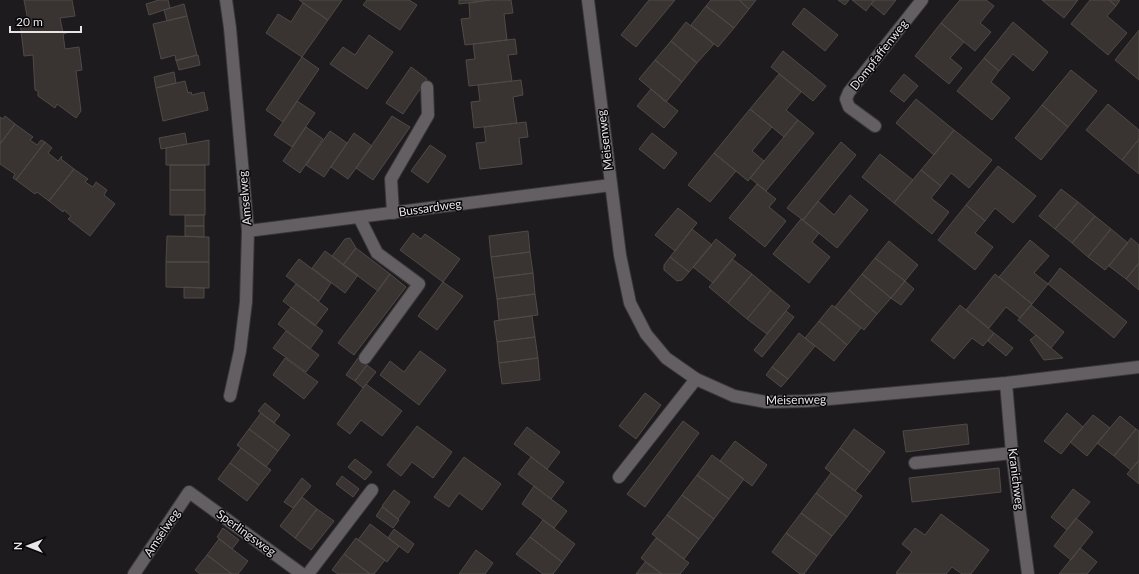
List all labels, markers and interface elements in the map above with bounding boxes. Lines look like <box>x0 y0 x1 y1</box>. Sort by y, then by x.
scale bar <box>10 8 81 34</box>
text: 20 m <box>16 14 43 29</box>
street label: Dompfaffenweg <box>846 17 911 93</box>
street label: Meisenweg <box>593 109 616 171</box>
street label: Amselweg <box>235 170 254 226</box>
street label: Bussardweg <box>397 196 462 219</box>
street label: Meisenweg <box>766 391 826 408</box>
street label: Kranichweg <box>1005 447 1028 511</box>
street label: Amselweg <box>140 506 183 559</box>
street label: Sperlingsweg <box>214 506 279 559</box>
north arrow <box>8 526 48 566</box>
text: N <box>11 542 24 550</box>

